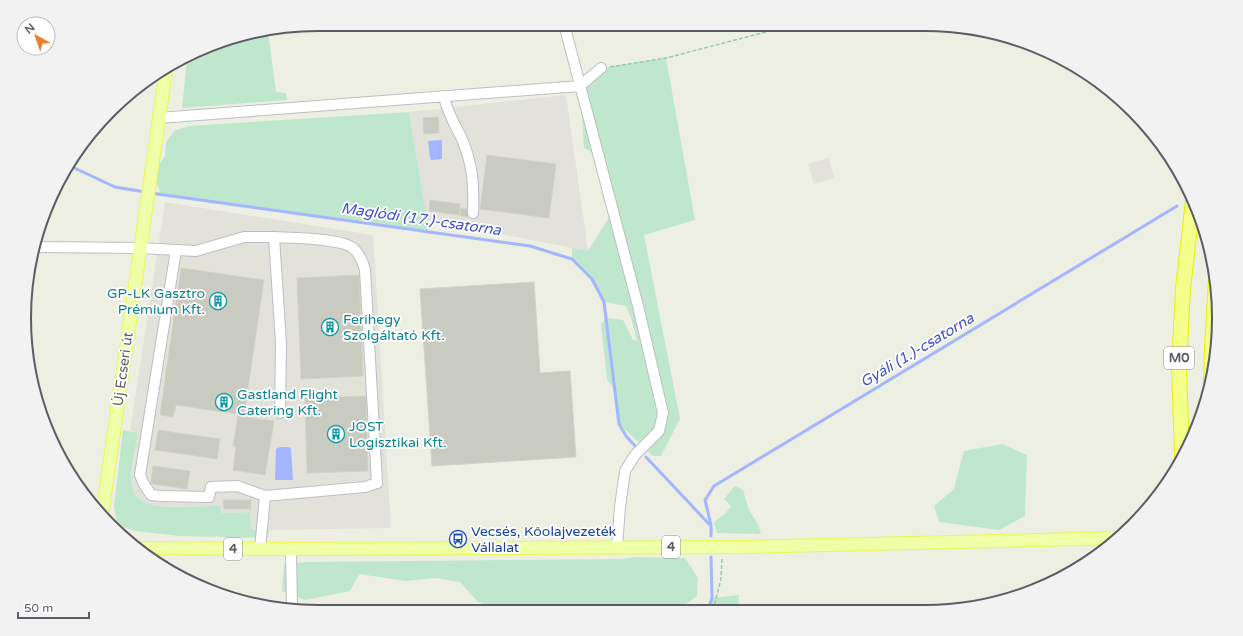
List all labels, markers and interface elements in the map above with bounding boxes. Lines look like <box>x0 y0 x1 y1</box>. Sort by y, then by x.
north arrow <box>16 16 56 56</box>
text: N <box>22 21 37 37</box>
water label: Maglódi (17.)-csatorna <box>340 199 503 239</box>
place label: GP-LK Gasztro Prémium Kft. <box>107 285 205 318</box>
building icon: GP-LK Gasztro Prémium Kft. <box>208 291 228 311</box>
water label: Gyáli (1.)-csatorna <box>857 309 978 391</box>
place label: Ferihegy Szolgáltató Kft. <box>343 311 445 344</box>
building icon: Ferihegy Szolgáltató Kft. <box>320 317 340 337</box>
street label: Új Ecseri út <box>109 330 137 407</box>
road number: M0 <box>1164 347 1194 369</box>
place label: Gastland Flight Catering Kft. <box>237 386 338 419</box>
building icon: Gastland Flight Catering Kft. <box>214 392 234 412</box>
place label: JOST Logisztikai Kft. <box>349 418 446 451</box>
building icon: JOST Logisztikai Kft. <box>326 424 346 444</box>
place label: Vecsés, Kőolajvezeték Vállalat <box>471 523 617 556</box>
bus stop icon: Vecsés, Kőolajvezeték Vállalat <box>448 529 468 549</box>
road number: 4 <box>662 536 680 558</box>
road number: 4 <box>224 538 242 560</box>
scale bar <box>18 594 89 620</box>
text: 50 m <box>24 601 53 615</box>

